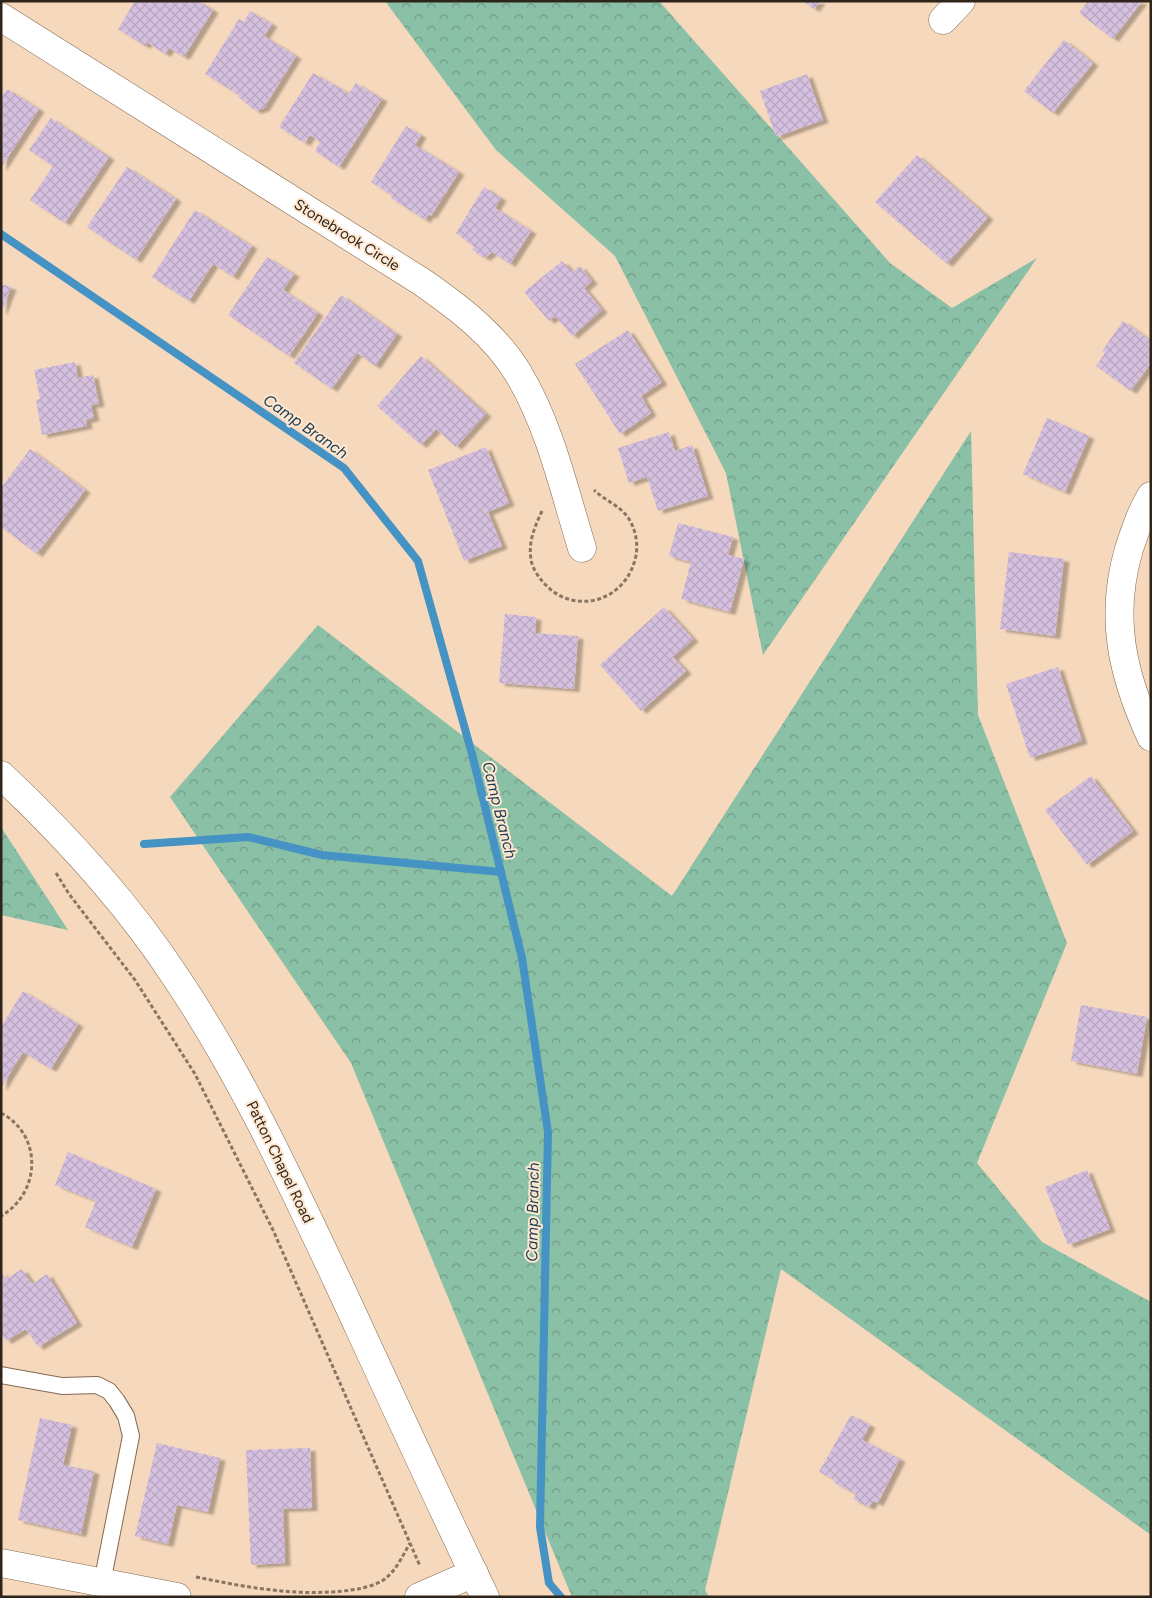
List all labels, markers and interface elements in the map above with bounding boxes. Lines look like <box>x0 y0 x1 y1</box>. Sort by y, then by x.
street label: Stonebrook Circle <box>291 195 403 275</box>
water label: Camp Branch <box>260 390 352 463</box>
water label: Camp Branch <box>478 760 521 861</box>
street label: Patton Chapel Road <box>243 1098 317 1226</box>
water label: Camp Branch <box>522 1162 543 1262</box>

